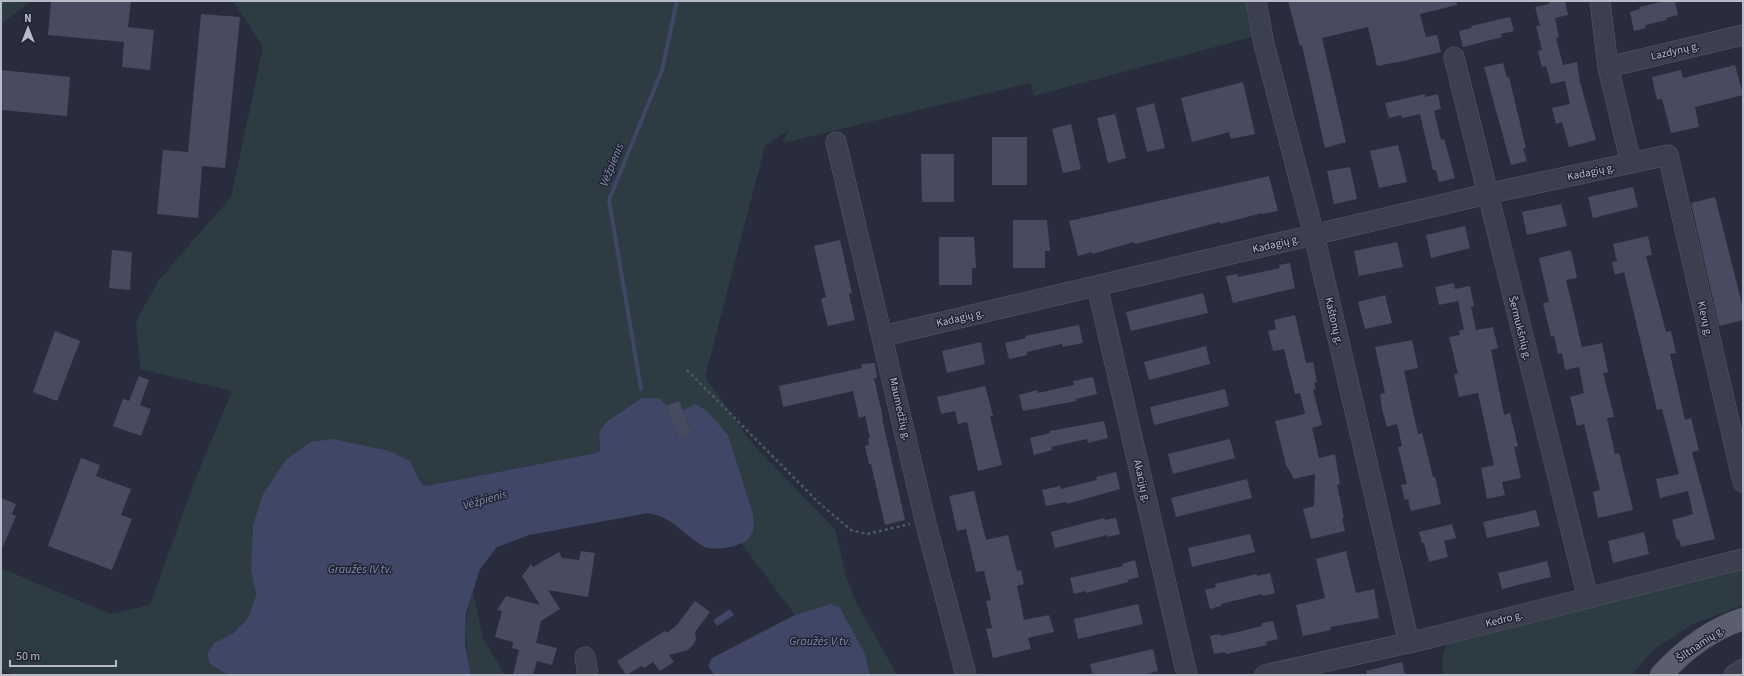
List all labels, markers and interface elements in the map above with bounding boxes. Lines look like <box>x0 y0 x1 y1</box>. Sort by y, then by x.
north arrow <box>8 8 48 48</box>
text: N <box>24 11 32 26</box>
street label: Lazdynų g. <box>1649 38 1701 64</box>
water label: Vėžpienis <box>596 141 628 189</box>
street label: Kadagių g. <box>1566 160 1616 184</box>
street label: Kadagių g. <box>1251 231 1301 257</box>
street label: Šermukšnių g. <box>1505 294 1535 362</box>
street label: Kaštonų g. <box>1321 296 1347 346</box>
street label: Klevų g. <box>1694 300 1716 339</box>
street label: Kadagių g. <box>935 305 985 331</box>
street label: Maumedžių g. <box>885 376 915 442</box>
street label: Akacijų g. <box>1130 458 1154 504</box>
water label: Vėžpienis <box>461 486 509 514</box>
water label: Graužės IV tv. <box>328 561 392 578</box>
street label: Kedro g. <box>1484 607 1524 631</box>
street label: Šiltnamių g. <box>1673 622 1727 666</box>
water label: Graužės V tv. <box>789 633 851 650</box>
scale bar <box>10 642 116 668</box>
text: 50 m <box>16 648 40 665</box>

